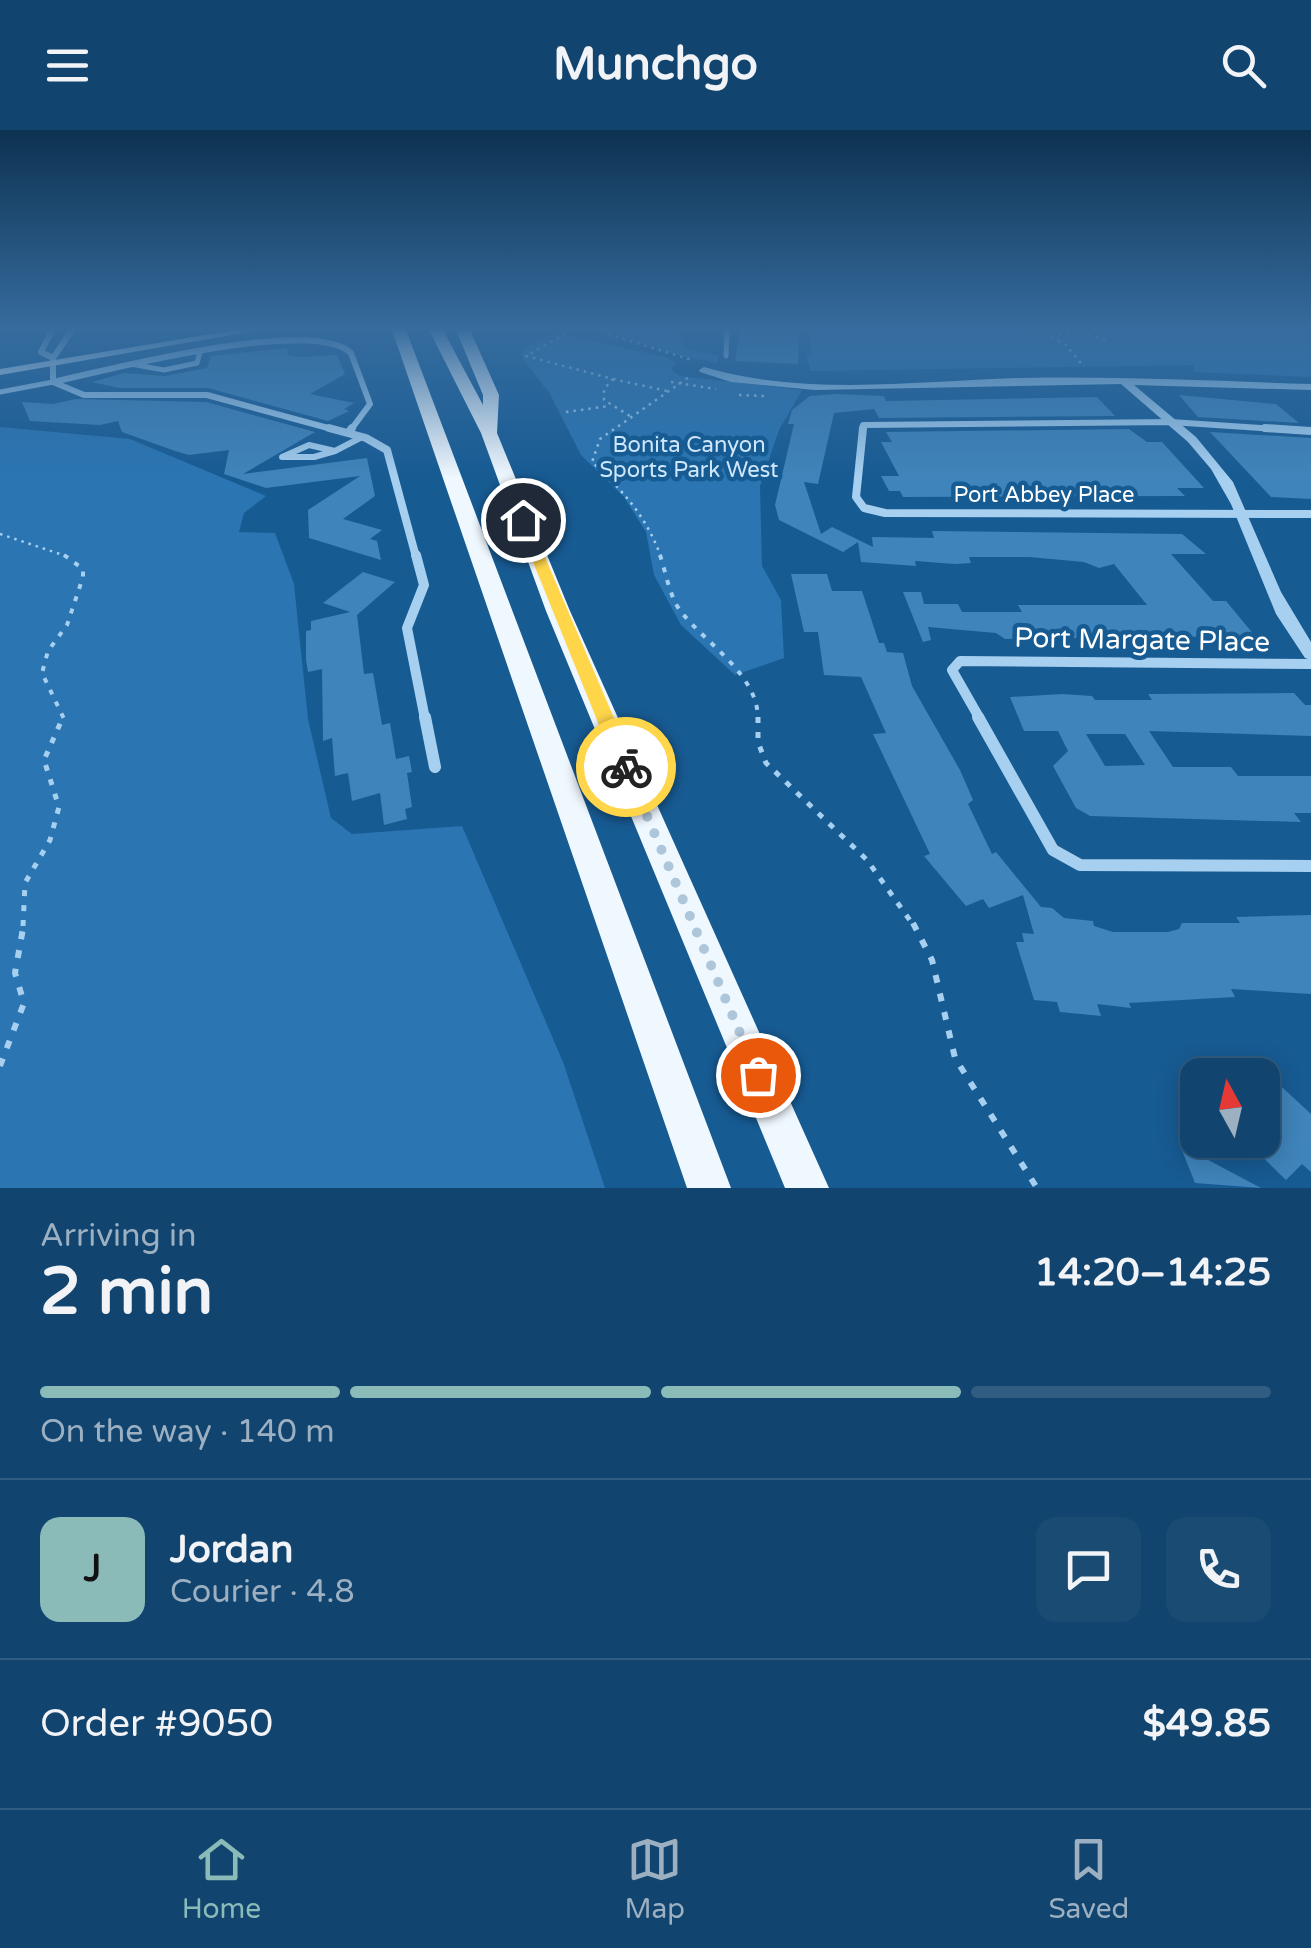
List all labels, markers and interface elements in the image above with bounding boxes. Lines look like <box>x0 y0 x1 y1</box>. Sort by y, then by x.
icon: menu <box>40 38 95 93</box>
text: Munchgo <box>553 38 758 92</box>
icon: search <box>1216 38 1271 93</box>
park label: Bonita Canyon Sports Park West <box>599 432 779 483</box>
pin <box>481 478 566 563</box>
street label: Port Abbey Place <box>954 482 1134 508</box>
icon: home <box>496 493 551 548</box>
street label: Port Margate Place <box>1014 621 1270 659</box>
courier <box>576 717 676 817</box>
icon: bike <box>599 740 654 795</box>
pin <box>716 1033 801 1118</box>
icon: bag <box>731 1048 786 1103</box>
north arrow <box>1180 1058 1280 1158</box>
map controls <box>1180 1058 1280 1158</box>
text: Arriving in <box>40 1217 197 1255</box>
text: 14:20–14:25 <box>1034 1250 1271 1296</box>
text: 2 min <box>40 1253 213 1332</box>
text: On the way · 140 m <box>40 1413 335 1451</box>
button: chat <box>1036 1517 1141 1622</box>
button: phone <box>1166 1517 1271 1622</box>
text: Jordan <box>170 1527 293 1573</box>
text: J <box>84 1546 101 1592</box>
text: Courier · 4.8 <box>170 1573 355 1611</box>
text: Order #9050 <box>40 1701 273 1747</box>
text: $49.85 <box>1142 1701 1271 1747</box>
tab: Home <box>182 1832 261 1926</box>
tab: Map <box>624 1832 685 1926</box>
tab: Saved <box>1048 1832 1129 1926</box>

